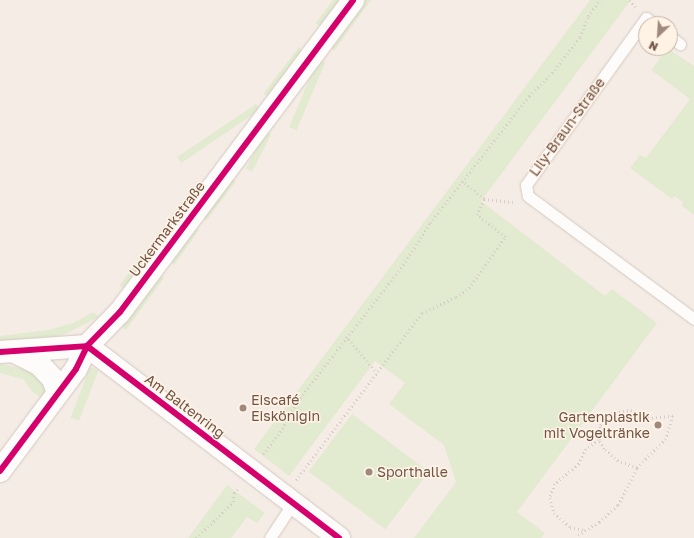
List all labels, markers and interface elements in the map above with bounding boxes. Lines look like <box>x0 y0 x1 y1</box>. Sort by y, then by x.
north arrow <box>638 16 678 56</box>
text: N <box>647 39 660 54</box>
street label: Lily-Braun-Straße <box>526 75 608 179</box>
street label: Uckermarkstraße <box>126 178 208 280</box>
street label: Am Baltenring <box>142 371 228 441</box>
place label: Eiscafé Eiskönigin <box>251 392 320 424</box>
marker: Eiscafé Eiskönigin <box>238 403 248 413</box>
place label: Gartenplastik mit Vogeltränke <box>544 409 650 442</box>
marker: Gartenplastik mit Vogeltränke <box>653 420 663 430</box>
place label: Sporthalle <box>377 464 448 480</box>
marker: Sporthalle <box>364 467 374 477</box>

